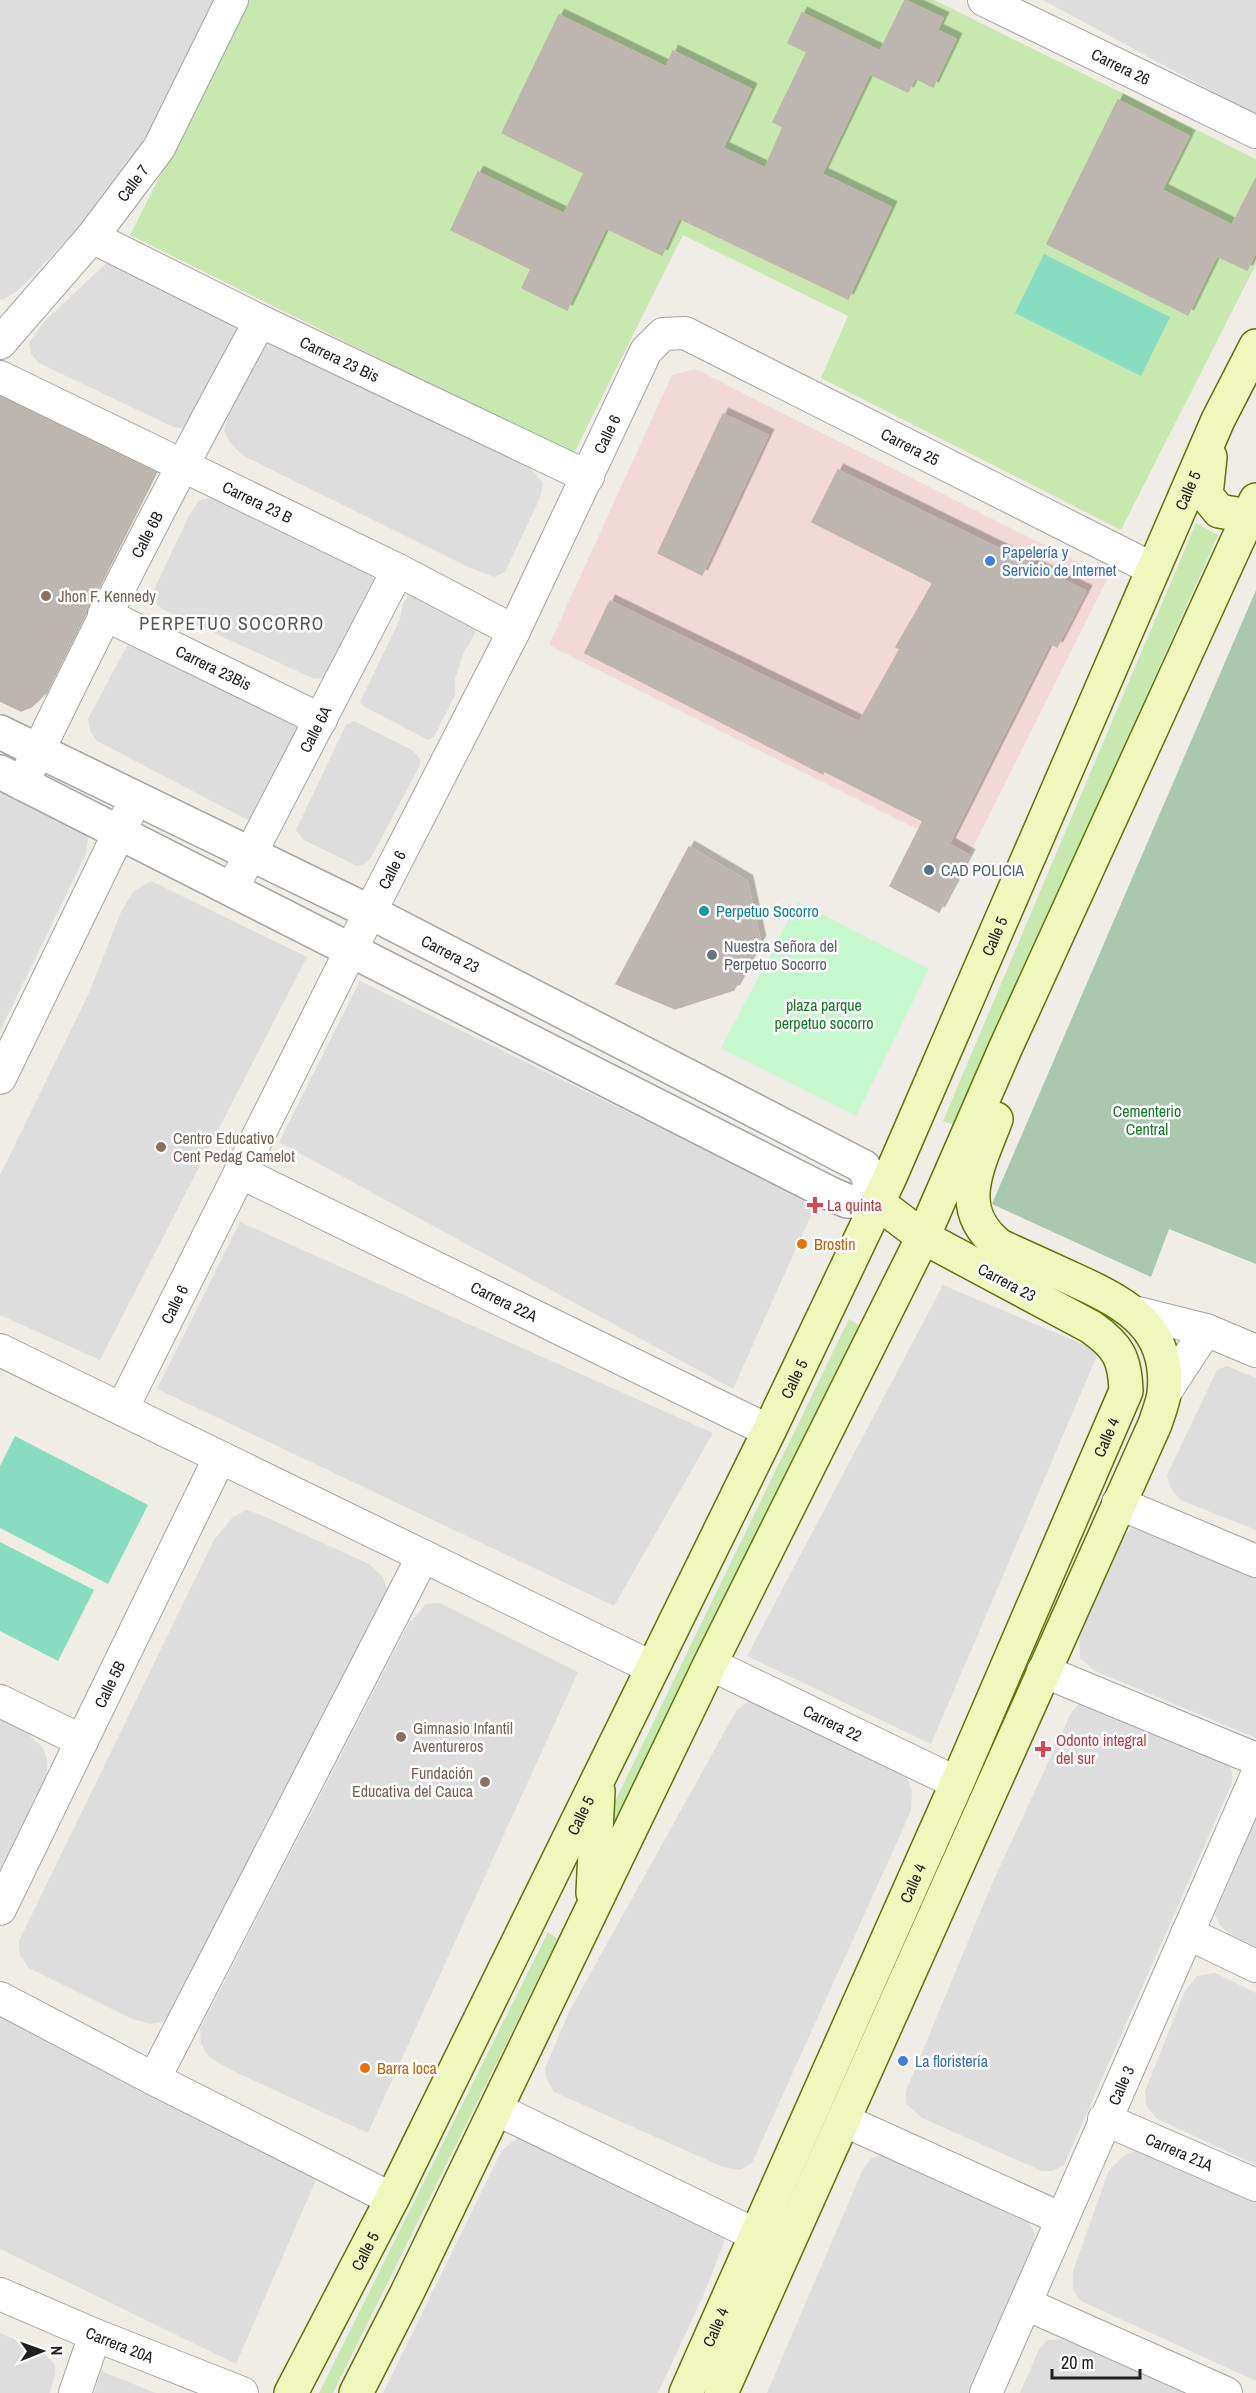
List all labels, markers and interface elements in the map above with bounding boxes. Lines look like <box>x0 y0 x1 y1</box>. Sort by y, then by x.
street label: Carrera 26 <box>1088 43 1154 90</box>
street label: Calle 7 <box>112 160 154 206</box>
street label: Carrera 23 Bis <box>296 331 383 387</box>
street label: Calle 6 <box>588 411 626 457</box>
street label: Carrera 25 <box>877 423 943 471</box>
street label: Calle 5 <box>1169 467 1206 513</box>
street label: Carrera 23 B <box>219 475 296 528</box>
street label: Calle 6B <box>126 507 168 562</box>
place label: Papelería y Servicio de Internet <box>1002 541 1117 581</box>
marker: Papelería y Servicio de Internet <box>983 554 997 568</box>
place label: Jhon F. Kennedy <box>58 585 156 607</box>
marker: Jhon F. Kennedy <box>39 589 53 603</box>
district label: PERPETUO SOCORRO <box>139 611 325 636</box>
street label: Carrera 23Bis <box>172 640 255 695</box>
street label: Calle 6A <box>294 702 336 756</box>
street label: Calle 6 <box>373 846 411 893</box>
place label: CAD POLICIA <box>941 859 1024 881</box>
marker: CAD POLICIA <box>922 863 936 877</box>
place label: Perpetuo Socorro <box>716 900 819 922</box>
marker: Perpetuo Socorro <box>697 904 711 918</box>
street label: Calle 5 <box>976 913 1013 959</box>
street label: Carrera 23 <box>418 929 483 978</box>
place label: Nuestra Señora del Perpetuo Socorro <box>724 935 837 975</box>
marker: Nuestra Señora del Perpetuo Socorro <box>705 948 719 962</box>
park label: plaza parque perpetuo socorro <box>774 994 874 1034</box>
park label: Cementerio Central <box>1113 1100 1181 1140</box>
place label: Centro Educativo Cent Pedag Camelot <box>173 1127 295 1167</box>
marker: Centro Educativo Cent Pedag Camelot <box>154 1140 168 1154</box>
place label: La quinta <box>827 1194 882 1216</box>
marker: La quinta <box>808 1198 822 1212</box>
place label: Brostin <box>814 1233 856 1255</box>
marker: Brostin <box>795 1237 809 1251</box>
street label: Carrera 23 <box>974 1258 1040 1306</box>
street label: Carrera 22A <box>467 1276 541 1327</box>
street label: Calle 6 <box>155 1281 193 1328</box>
street label: Calle 5 <box>775 1356 813 1402</box>
street label: Calle 4 <box>1088 1414 1124 1460</box>
street label: Calle 5B <box>89 1657 130 1711</box>
street label: Carrera 22 <box>799 1700 866 1747</box>
place label: Gimnasio Infantil Aventureros <box>412 1717 513 1757</box>
place label: Odonto integral del sur <box>1056 1729 1147 1769</box>
marker: Gimnasio Infantil Aventureros <box>394 1730 408 1744</box>
marker: Odonto integral del sur <box>1034 1740 1052 1758</box>
place label: Fundación Educativa del Cauca <box>352 1762 474 1802</box>
marker: Fundación Educativa del Cauca <box>478 1775 492 1789</box>
street label: Calle 5 <box>561 1792 599 1839</box>
street label: Calle 4 <box>894 1860 931 1906</box>
place label: La floristería <box>915 2050 989 2072</box>
marker: La floristería <box>896 2054 910 2068</box>
place label: Barra loca <box>377 2057 437 2079</box>
marker: Barra loca <box>358 2061 372 2075</box>
street label: Calle 3 <box>1103 2062 1139 2108</box>
street label: Carrera 21A <box>1142 2127 1217 2176</box>
street label: Calle 5 <box>346 2228 384 2274</box>
street label: Calle 4 <box>697 2304 734 2350</box>
north arrow <box>12 2321 72 2381</box>
street label: Carrera 20A <box>82 2321 157 2368</box>
scale bar <box>1052 2342 1140 2380</box>
text: N <box>46 2346 68 2356</box>
text: 20 m <box>1061 2350 1094 2375</box>

